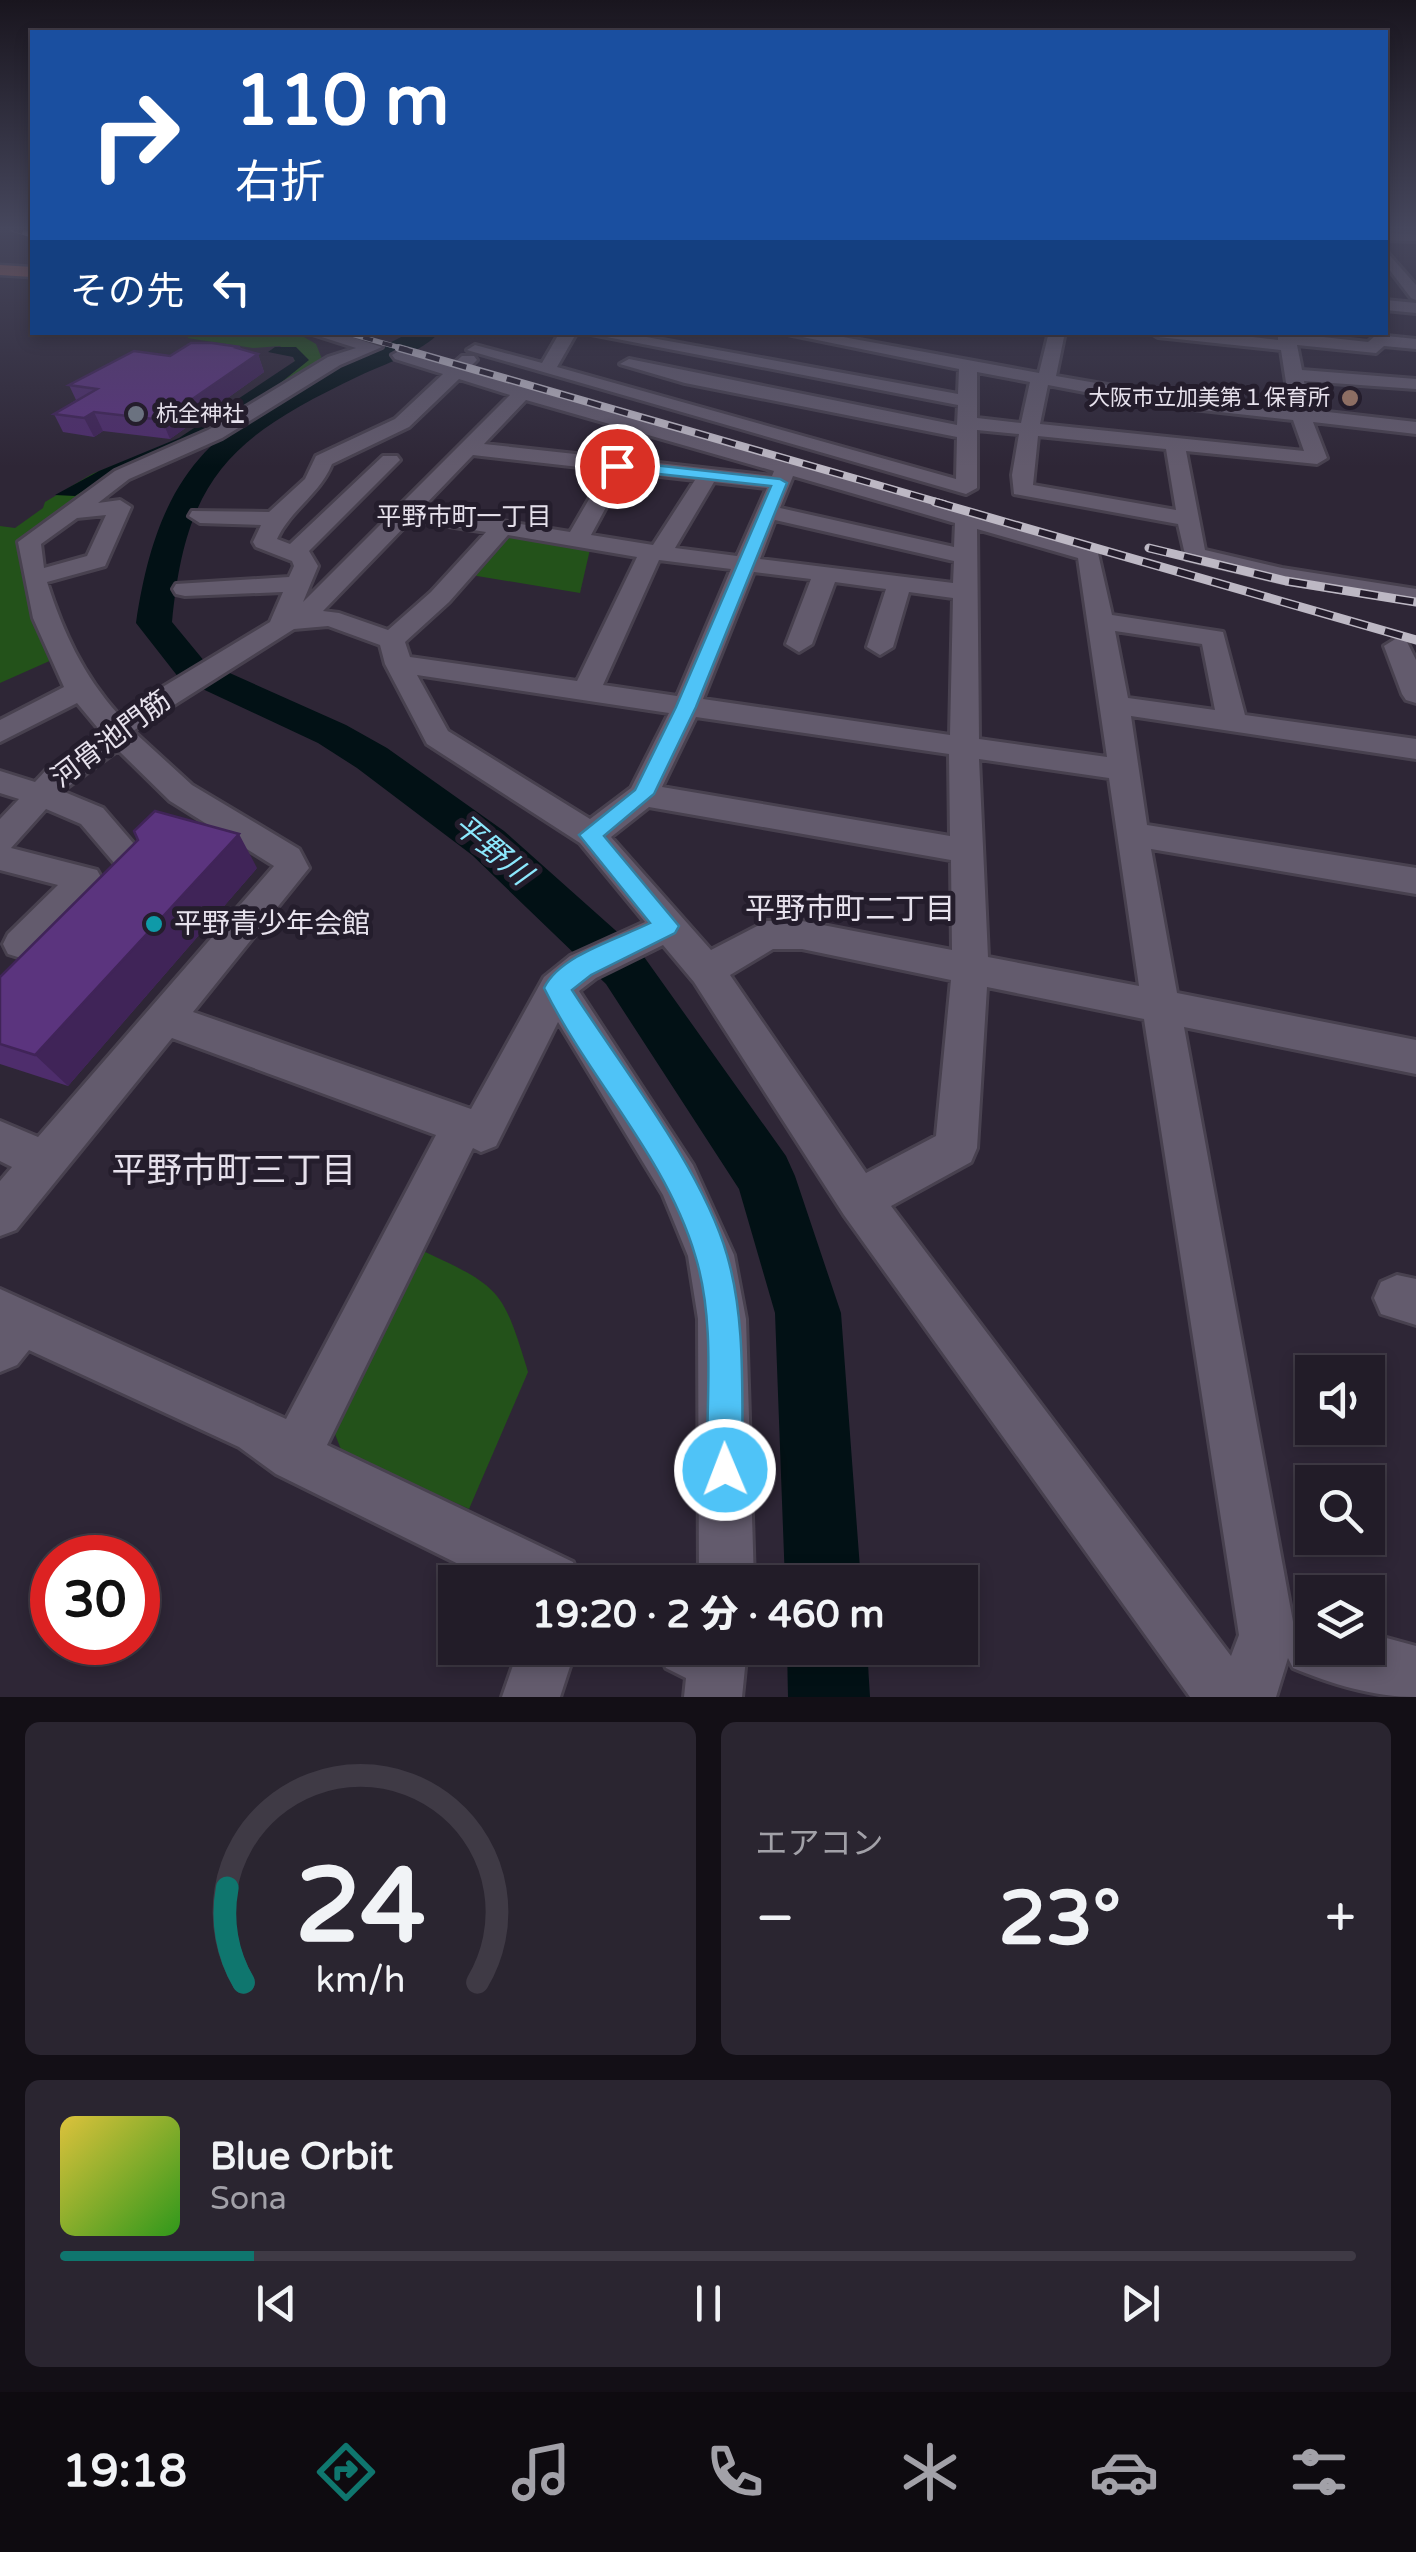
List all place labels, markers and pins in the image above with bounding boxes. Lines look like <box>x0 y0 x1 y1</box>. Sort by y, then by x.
place label: 大阪市立加美第１保育所 <box>1088 385 1330 411</box>
marker: 大阪市立加美第１保育所 <box>1339 387 1361 409</box>
place label: 杭全神社 <box>156 401 244 427</box>
marker: 杭全神社 <box>125 403 147 425</box>
pin <box>575 424 660 509</box>
place label: 平野青少年会館 <box>174 907 370 941</box>
marker: 平野青少年会館 <box>143 913 165 935</box>

